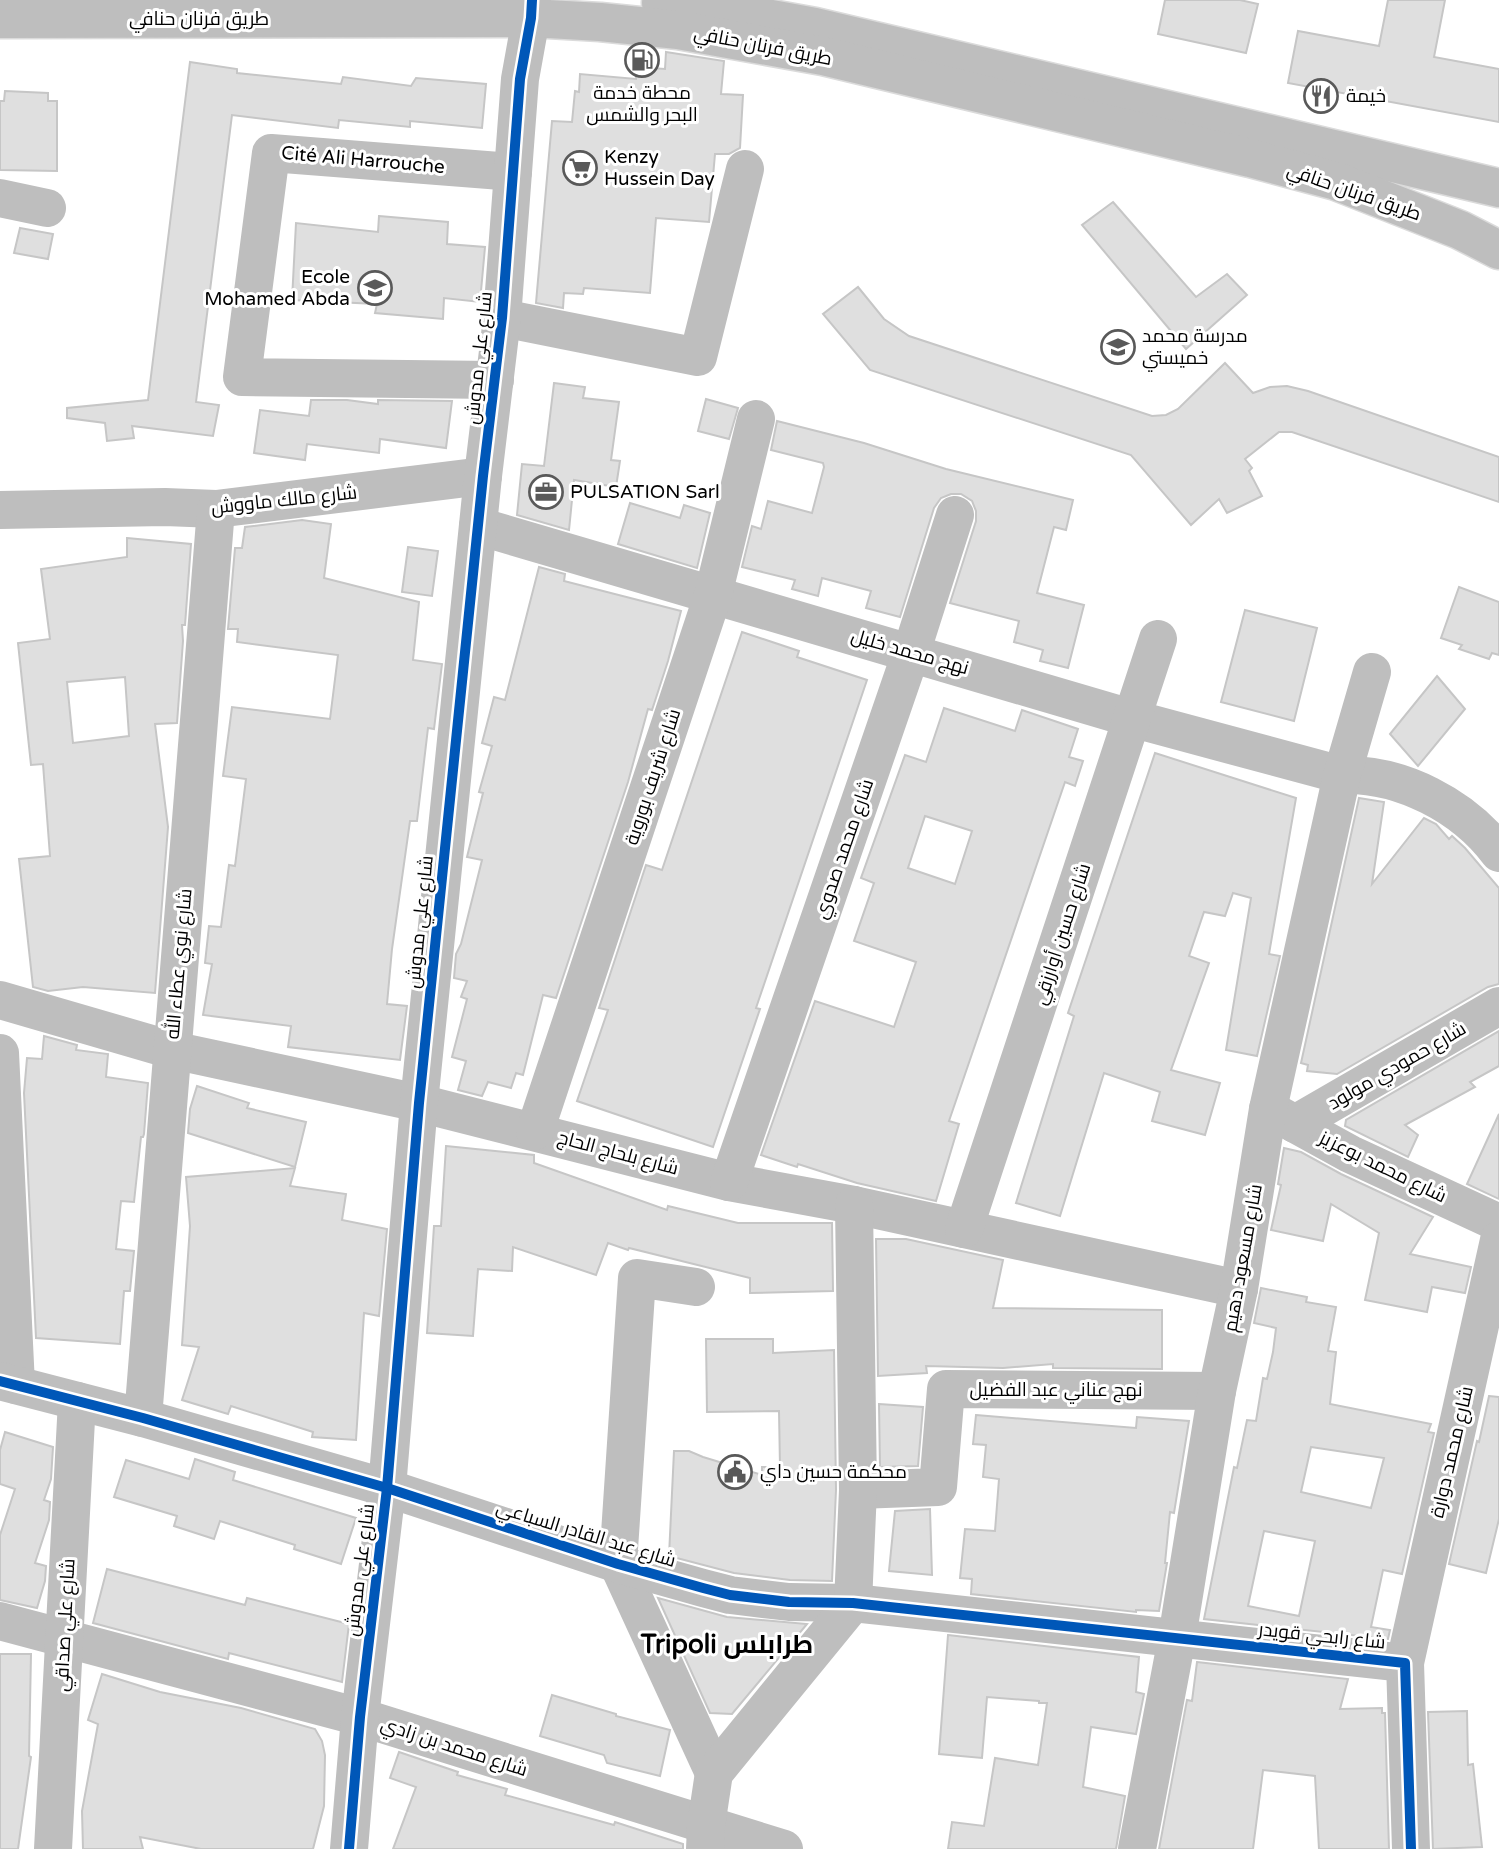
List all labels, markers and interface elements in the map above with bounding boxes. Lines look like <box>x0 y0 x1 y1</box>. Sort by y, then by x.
street label: طريق فرنان حنافي <box>129 8 269 33</box>
street label: طريق فرنان حنافي <box>692 22 834 73</box>
fuel station icon: محطة خدمة البحر والشمس <box>623 41 661 79</box>
restaurant icon: خيمة <box>1302 77 1340 115</box>
place label: محطة خدمة البحر والشمس <box>586 82 698 126</box>
place label: خيمة <box>1346 85 1386 107</box>
street label: Cité Ali Harrouche <box>280 142 446 178</box>
place label: Kenzy Hussein Day <box>604 146 715 190</box>
supermarket icon: Kenzy Hussein Day <box>561 149 599 187</box>
street label: طريق فرنان حنافي <box>1283 159 1424 228</box>
place label: Ecole Mohamed Abda <box>204 266 350 310</box>
school or university icon: Ecole Mohamed Abda <box>356 269 394 307</box>
street label: شارع علي مدوش <box>461 290 500 426</box>
place label: مدرسة محمد خميستي <box>1142 325 1248 372</box>
school or university icon: مدرسة محمد خميستي <box>1099 328 1137 366</box>
office icon: PULSATION Sarl <box>527 473 565 511</box>
street label: شارع مالك ماووش <box>210 481 358 521</box>
place label: PULSATION Sarl <box>570 481 720 503</box>
street label: نهج محمد خليل <box>848 625 971 681</box>
street label: شارع شريف بوروية <box>621 706 687 848</box>
street label: شارع محمد صدوي <box>810 776 881 923</box>
street label: شارع علي مدوش <box>402 854 441 990</box>
street label: شارع حسين أوارزقي <box>1028 860 1098 1008</box>
street label: شارع نوي عطاء الله <box>159 888 200 1041</box>
street label: شارع حمودي مولود <box>1324 1018 1471 1117</box>
street label: شارع بلحاج الحاج <box>555 1126 681 1182</box>
street label: شارع محمد بوعزيز <box>1314 1126 1450 1209</box>
street label: شارع مسعود دهيم <box>1219 1182 1269 1334</box>
street label: نهج عناني عبد الفضيل <box>969 1379 1143 1404</box>
street label: شارع محمد دوارة <box>1426 1384 1480 1520</box>
public building icon: محكمة حسين داي <box>716 1453 754 1491</box>
place label: محكمة حسين داي <box>760 1461 907 1486</box>
street label: شارع عبد القادر السباعي <box>493 1496 679 1575</box>
street label: شارع علي مدوش <box>341 1502 382 1638</box>
street label: شارع علي صداقي <box>51 1558 82 1692</box>
street label: شاع رابحي قويدر <box>1256 1618 1387 1657</box>
district label: Tripoli طرابلس <box>640 1629 813 1660</box>
street label: شارع محمد بن زادي <box>377 1713 530 1784</box>

